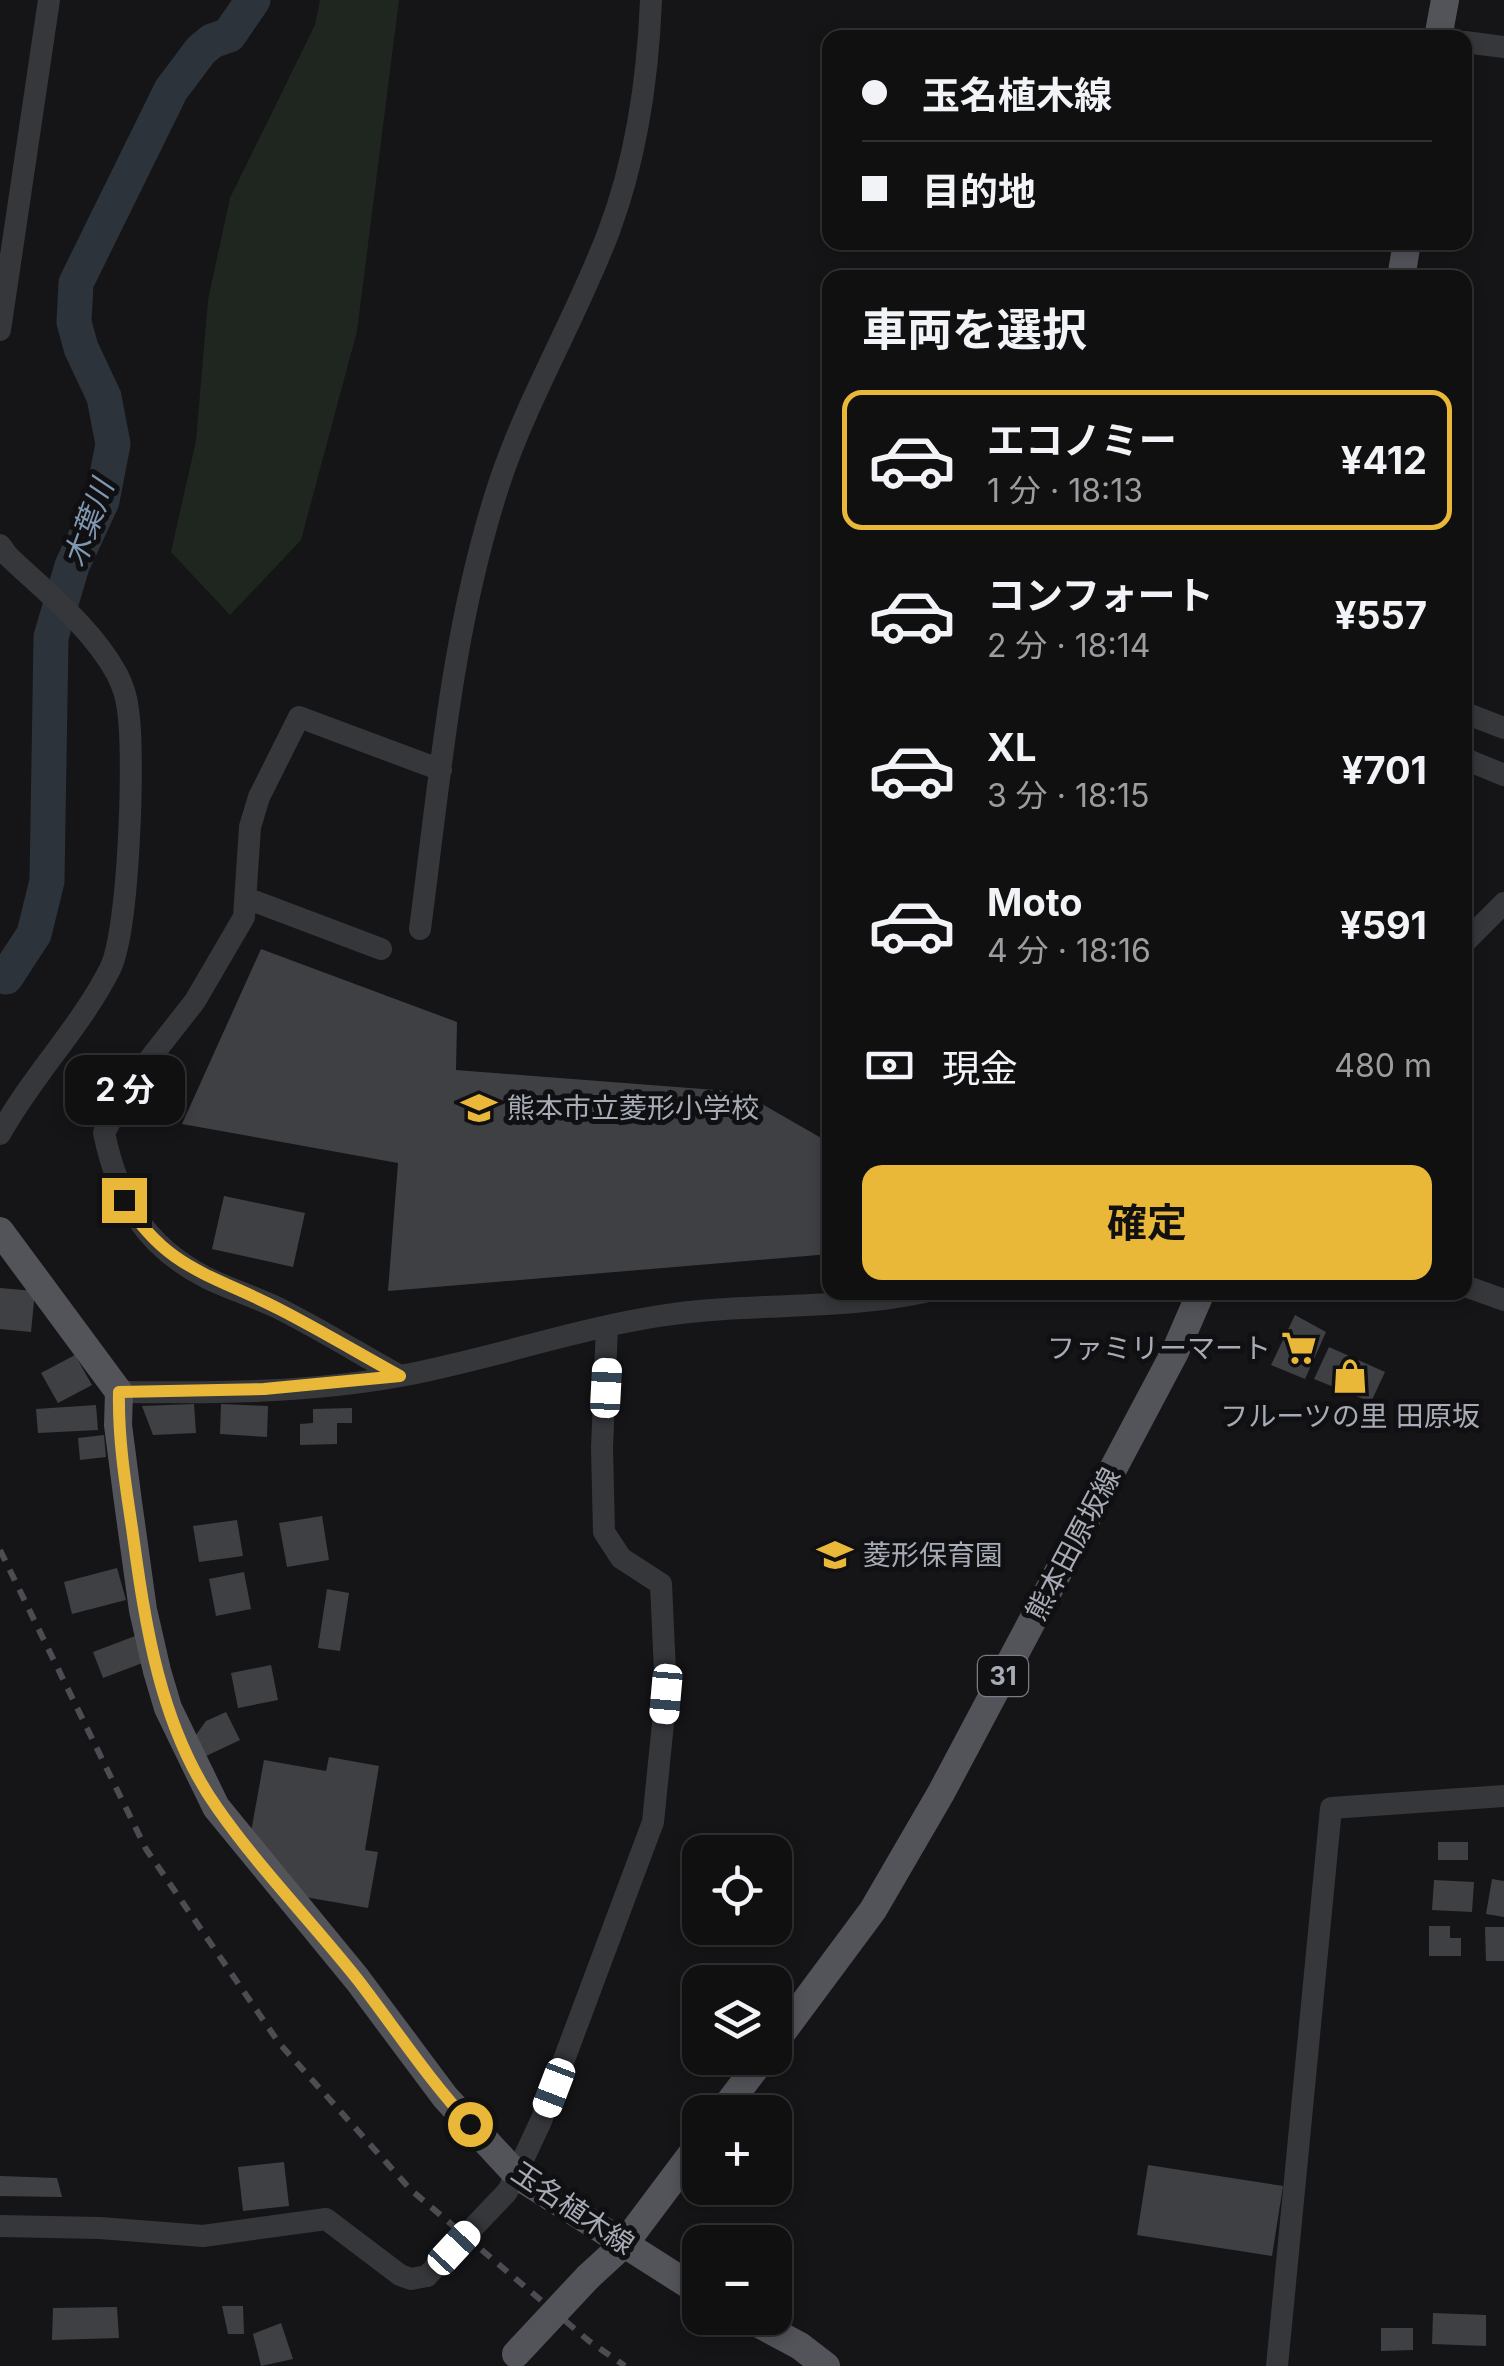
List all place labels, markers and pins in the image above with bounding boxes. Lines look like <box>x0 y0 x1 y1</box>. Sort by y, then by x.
school or university icon: 熊本市立菱形小学校 <box>460 1089 498 1127</box>
place label: 熊本市立菱形小学校 <box>507 1091 759 1125</box>
supermarket icon: ファミリーマート <box>1280 1329 1318 1367</box>
place label: ファミリーマート <box>1047 1331 1271 1365</box>
shop icon: フルーツの里 田原坂 <box>1331 1357 1369 1395</box>
place label: フルーツの里 田原坂 <box>1220 1399 1480 1433</box>
school or university icon: 菱形保育園 <box>816 1536 854 1574</box>
place label: 菱形保育園 <box>863 1538 1003 1572</box>

